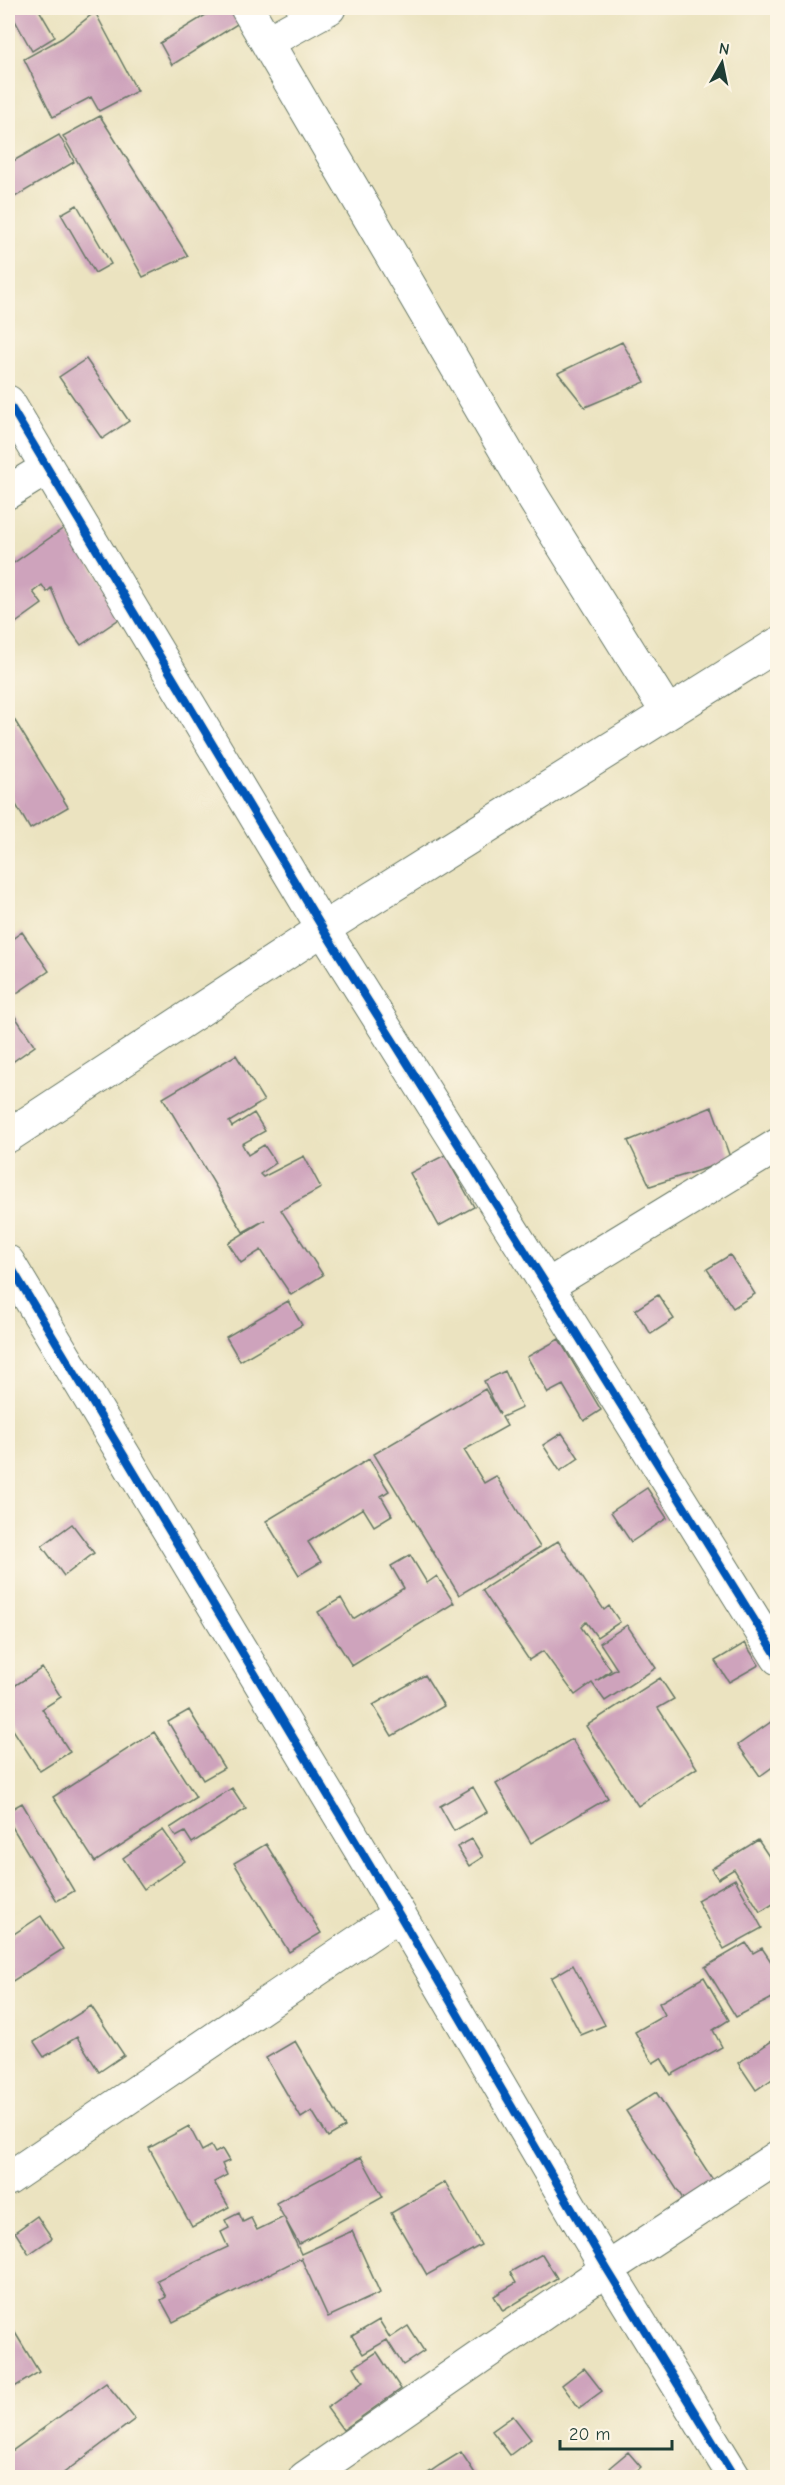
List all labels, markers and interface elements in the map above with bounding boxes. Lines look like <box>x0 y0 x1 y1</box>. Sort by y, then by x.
north arrow <box>692 33 752 93</box>
text: N <box>718 39 731 59</box>
scale bar <box>560 2413 672 2451</box>
text: 20 m <box>569 2424 610 2445</box>

